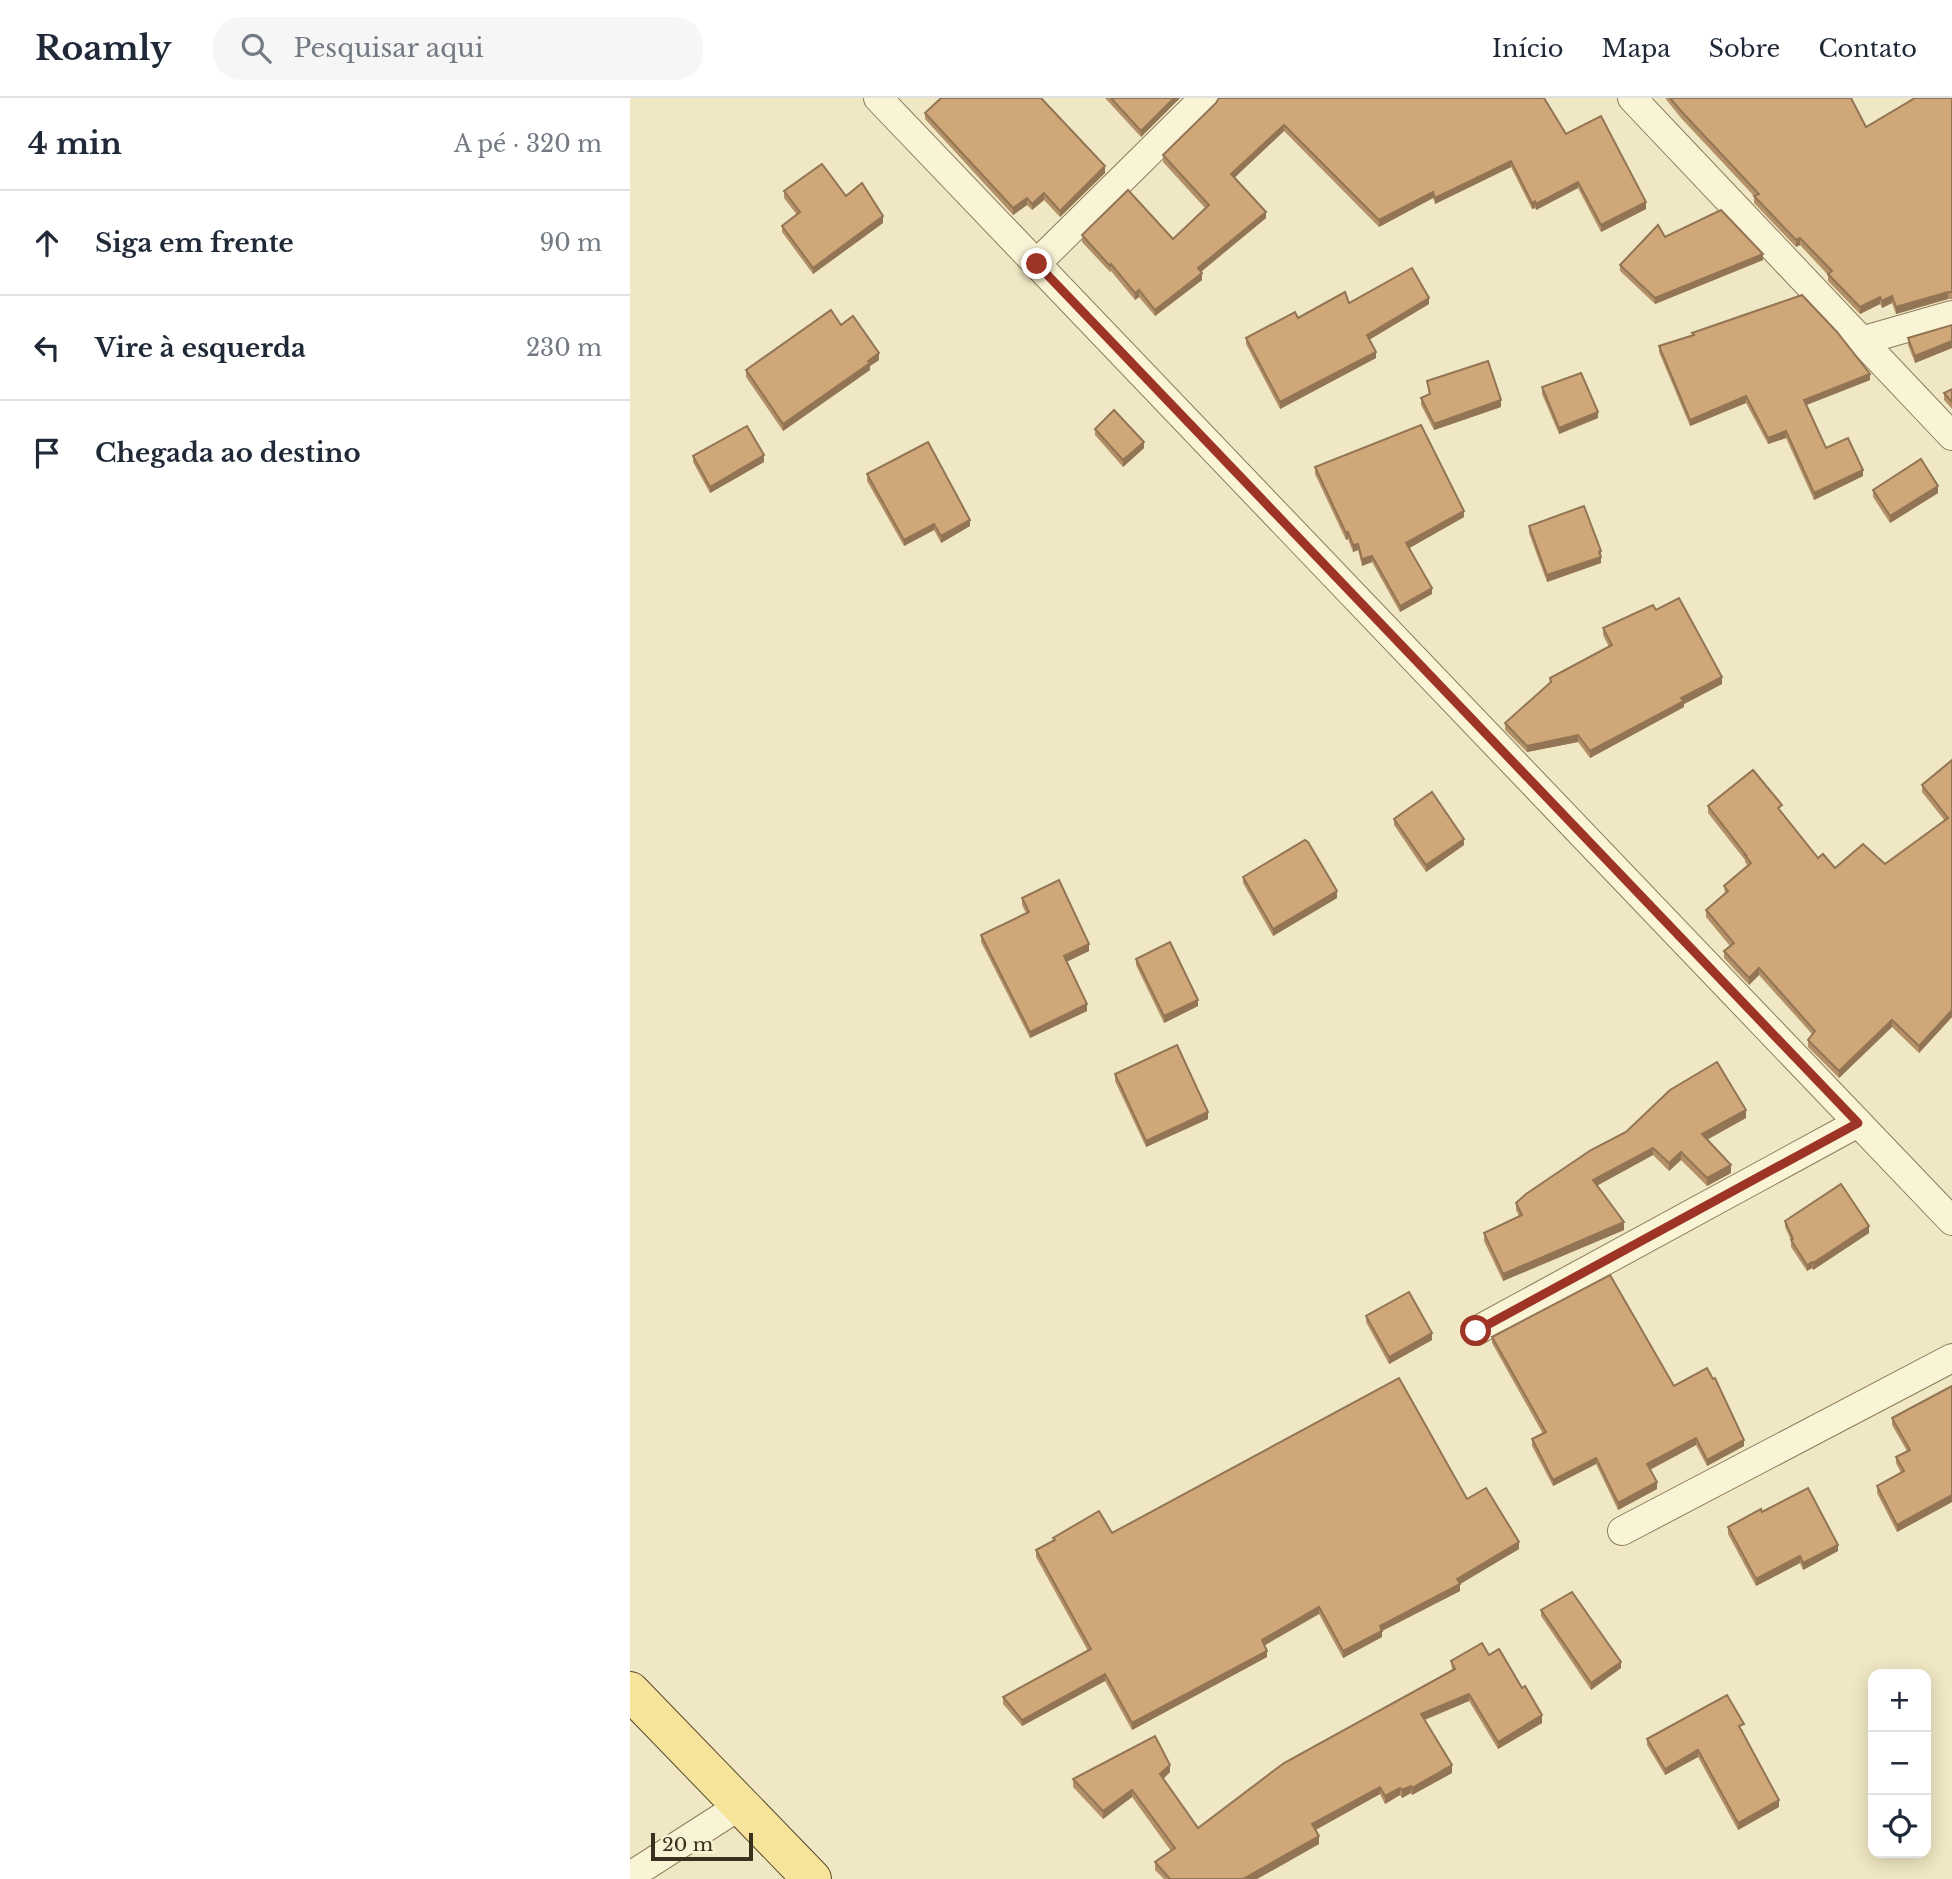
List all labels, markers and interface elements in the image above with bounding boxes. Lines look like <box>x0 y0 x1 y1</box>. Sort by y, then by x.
search box <box>213 17 703 80</box>
text: Roamly <box>35 28 171 69</box>
icon: search <box>237 29 275 67</box>
text: Pesquisar aqui <box>293 32 484 64</box>
text: Início <box>1492 34 1564 63</box>
text: Mapa <box>1602 34 1671 63</box>
text: Sobre <box>1709 34 1780 63</box>
text: Contato <box>1818 34 1917 63</box>
text: 4 min <box>28 125 122 162</box>
text: A pé · 320 m <box>454 130 602 158</box>
icon: ahead <box>28 224 66 262</box>
text: Siga em frente <box>95 227 294 259</box>
text: 90 m <box>540 229 602 257</box>
route end <box>1021 248 1052 279</box>
icon: left <box>28 329 66 367</box>
text: Vire à esquerda <box>95 332 306 364</box>
text: 230 m <box>526 334 602 362</box>
icon: arrive <box>28 434 66 472</box>
text: Chegada ao destino <box>95 437 361 469</box>
route start <box>1460 1315 1491 1346</box>
map controls <box>1868 1669 1931 1858</box>
button: + <box>1868 1669 1931 1732</box>
button: − <box>1868 1732 1931 1795</box>
button: locate <box>1868 1795 1931 1858</box>
scale bar <box>651 1830 752 1862</box>
text: 20 m <box>662 1833 713 1856</box>

